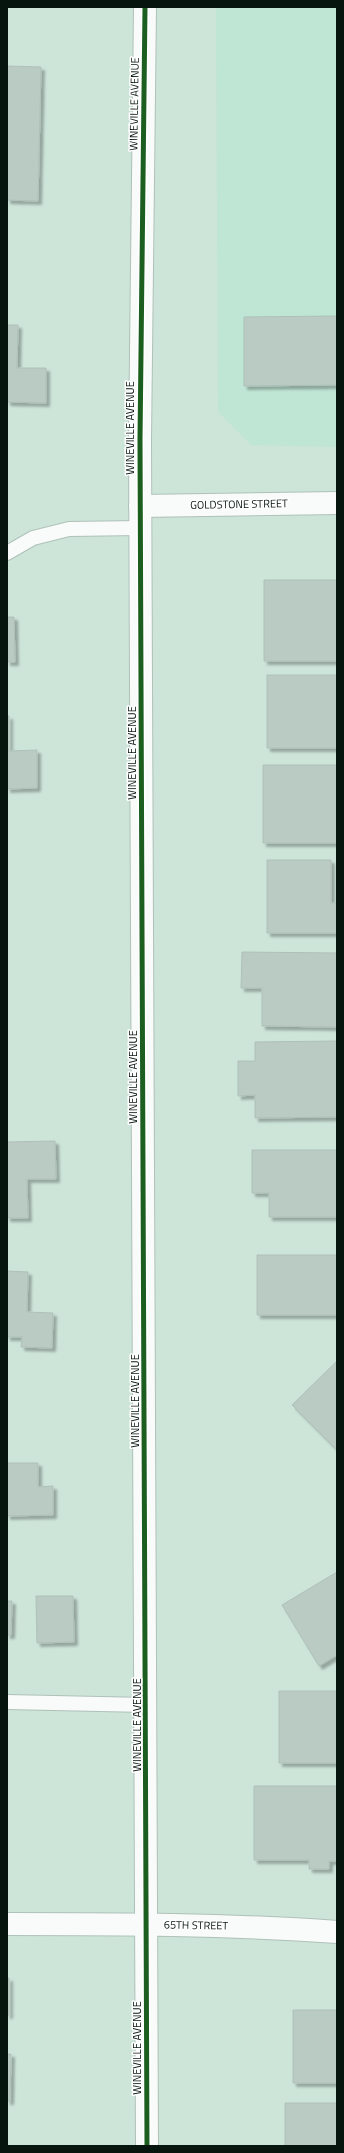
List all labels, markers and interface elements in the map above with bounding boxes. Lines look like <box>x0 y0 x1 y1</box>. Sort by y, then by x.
street label: WINEVILLE AVENUE <box>125 57 143 151</box>
street label: WINEVILLE AVENUE <box>122 381 138 475</box>
street label: GOLDSTONE STREET <box>190 495 288 513</box>
street label: WINEVILLE AVENUE <box>124 706 140 800</box>
street label: WINEVILLE AVENUE <box>125 1030 141 1124</box>
street label: WINEVILLE AVENUE <box>127 1354 143 1448</box>
street label: WINEVILLE AVENUE <box>129 1678 145 1772</box>
street label: 65TH STREET <box>164 1916 229 1934</box>
street label: WINEVILLE AVENUE <box>129 2001 145 2095</box>

